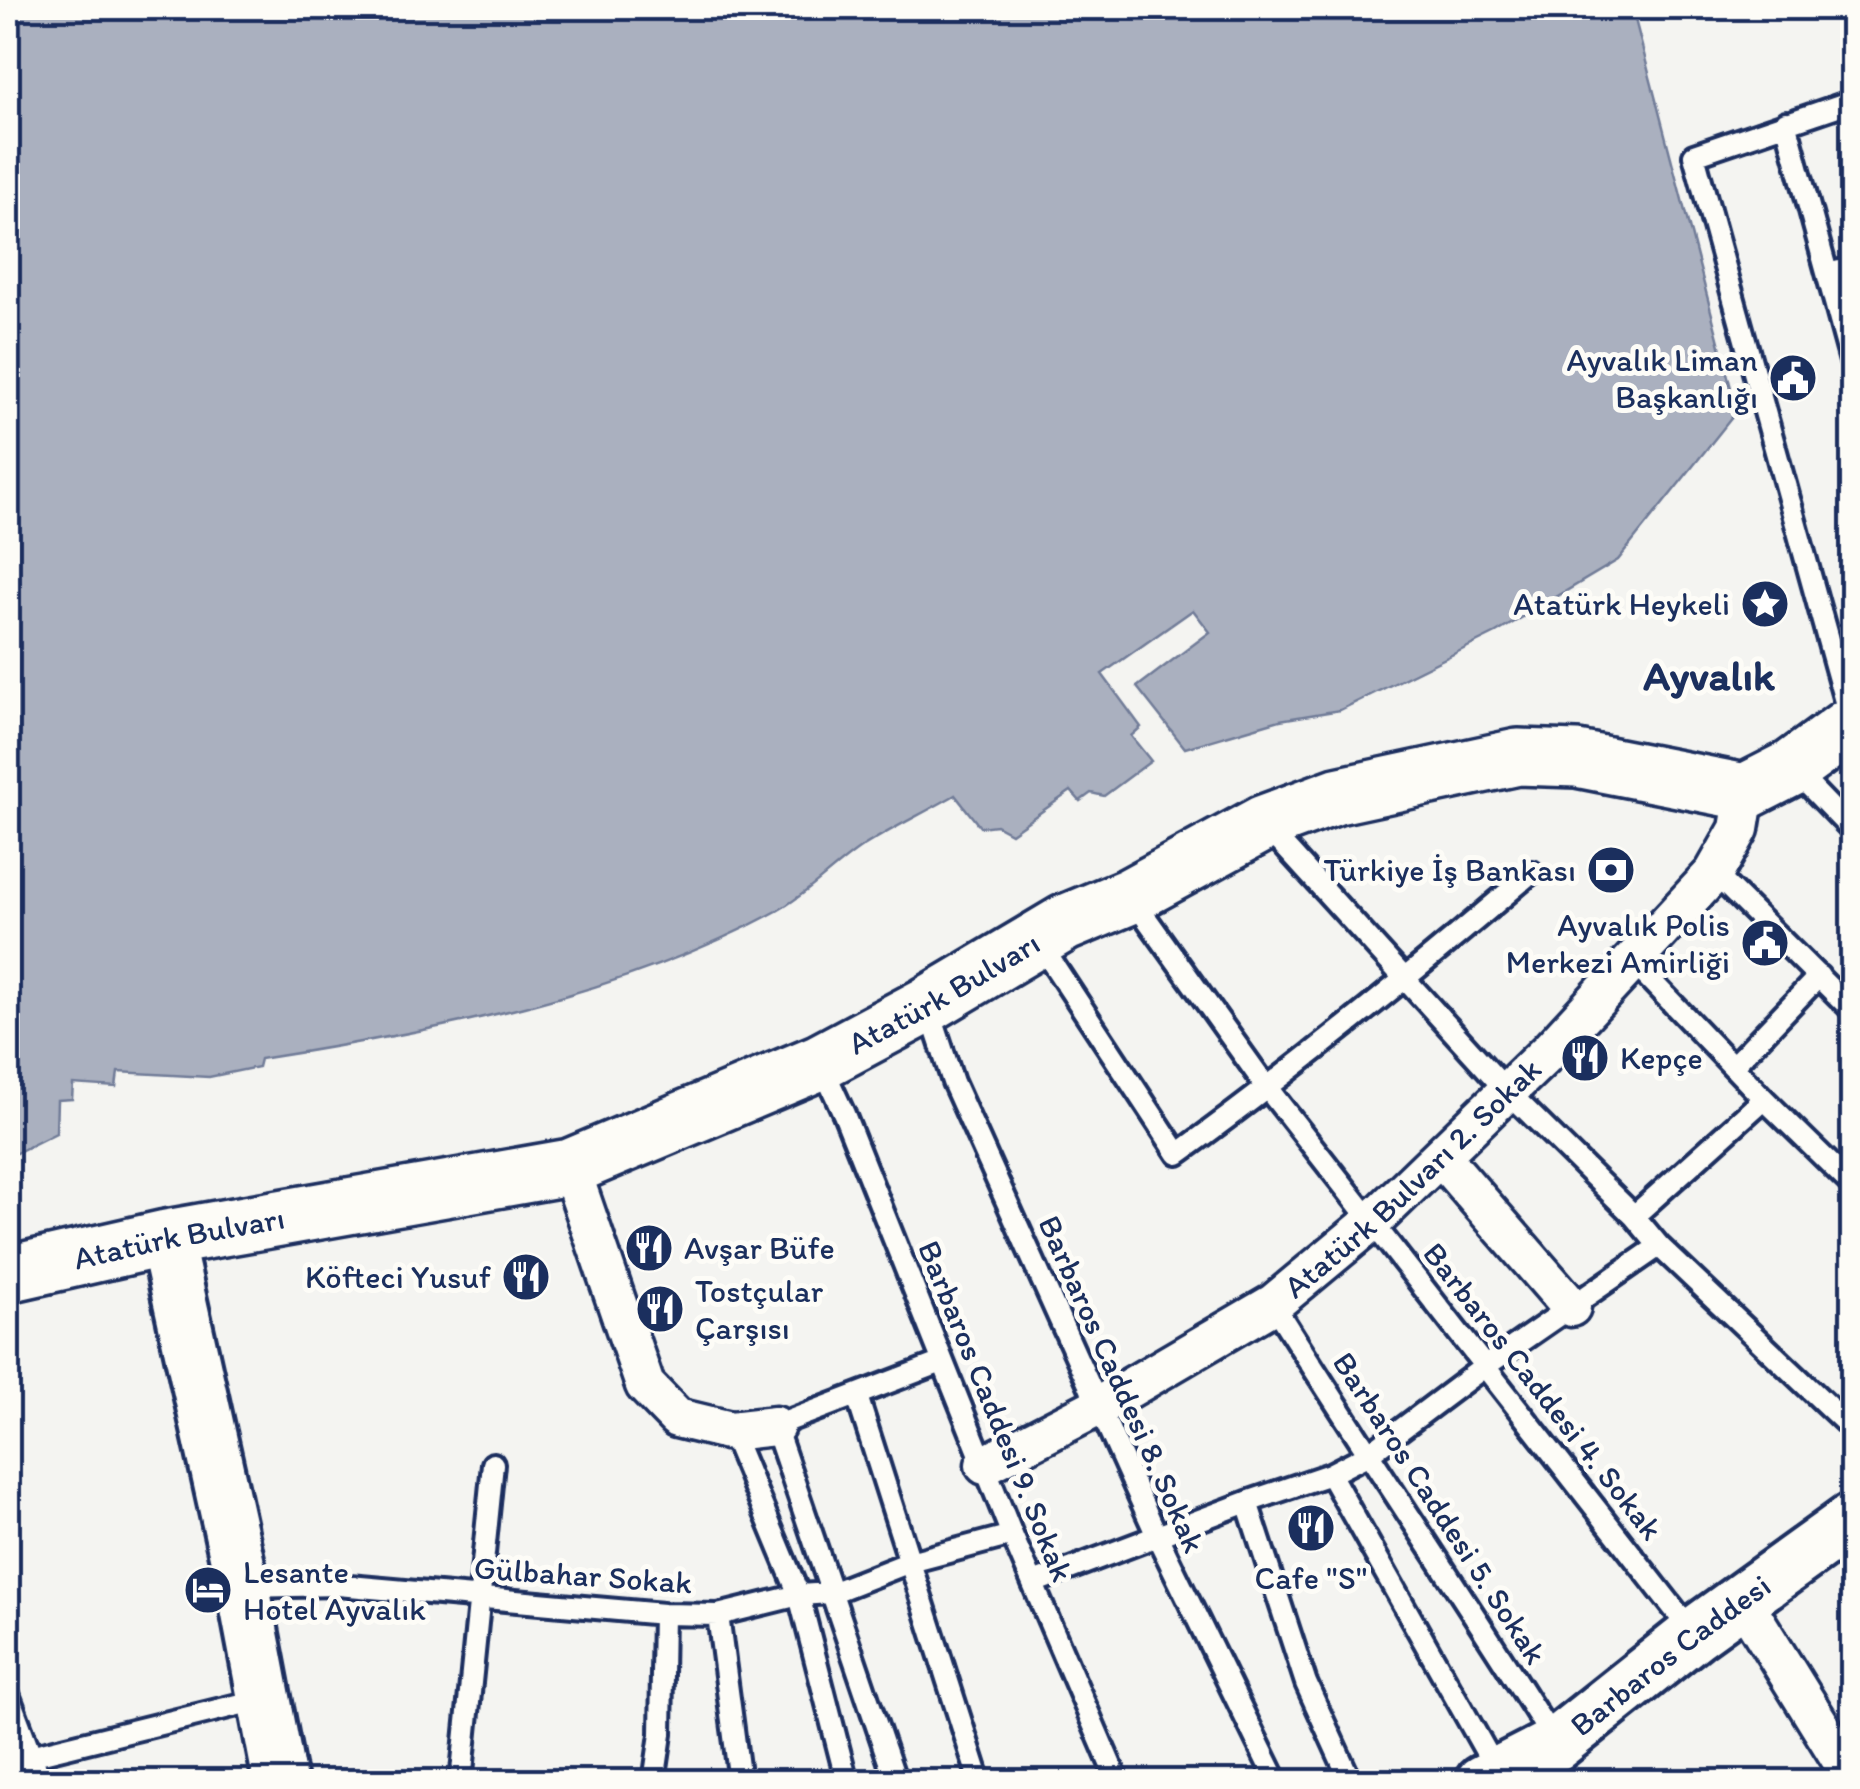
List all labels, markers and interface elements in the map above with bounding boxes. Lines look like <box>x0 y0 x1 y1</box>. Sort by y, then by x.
place label: Ayvalık Liman Başkanlığı <box>1566 341 1758 416</box>
public building icon: Ayvalık Liman Başkanlığı <box>1767 352 1819 404</box>
place icon: Atatürk Heykeli <box>1739 578 1791 630</box>
place label: Atatürk Heykeli <box>1513 585 1730 623</box>
district label: Ayvalık <box>1643 650 1775 701</box>
bank icon: Türkiye İş Bankası <box>1585 844 1637 896</box>
place label: Türkiye İş Bankası <box>1324 851 1576 889</box>
place label: Ayvalık Polis Merkezi Amirliği <box>1506 906 1730 981</box>
public building icon: Ayvalık Polis Merkezi Amirliği <box>1739 917 1791 969</box>
street label: Atatürk Bulvarı <box>841 924 1046 1063</box>
restaurant icon: Kepçe <box>1559 1032 1611 1084</box>
place label: Kepçe <box>1620 1039 1703 1077</box>
street label: Atatürk Bulvarı 2. Sokak <box>1276 1050 1549 1306</box>
street label: Atatürk Bulvarı <box>70 1198 288 1277</box>
street label: Barbaros Caddesi 8. Sokak <box>1030 1210 1214 1558</box>
restaurant icon: Avşar Büfe <box>623 1222 675 1274</box>
place label: Avşar Büfe <box>684 1229 835 1267</box>
street label: Barbaros Caddesi 9. Sokak <box>910 1235 1082 1587</box>
street label: Barbaros Caddesi 4. Sokak <box>1415 1235 1671 1547</box>
restaurant icon: Köfteci Yusuf <box>500 1251 552 1303</box>
place label: Köfteci Yusuf <box>305 1258 492 1296</box>
place label: Tostçular Çarşısı <box>695 1272 824 1347</box>
restaurant icon: Tostçular Çarşısı <box>634 1283 686 1335</box>
street label: Barbaros Caddesi 5. Sokak <box>1325 1345 1555 1671</box>
restaurant icon: Cafe "S" <box>1285 1502 1337 1554</box>
street label: Gülbahar Sokak <box>473 1548 694 1602</box>
place label: Lesante Hotel Ayvalık <box>243 1553 426 1628</box>
place label: Cafe "S" <box>1255 1559 1367 1597</box>
hotel icon: Lesante Hotel Ayvalık <box>182 1564 234 1616</box>
street label: Barbaros Caddesi <box>1563 1566 1778 1744</box>

